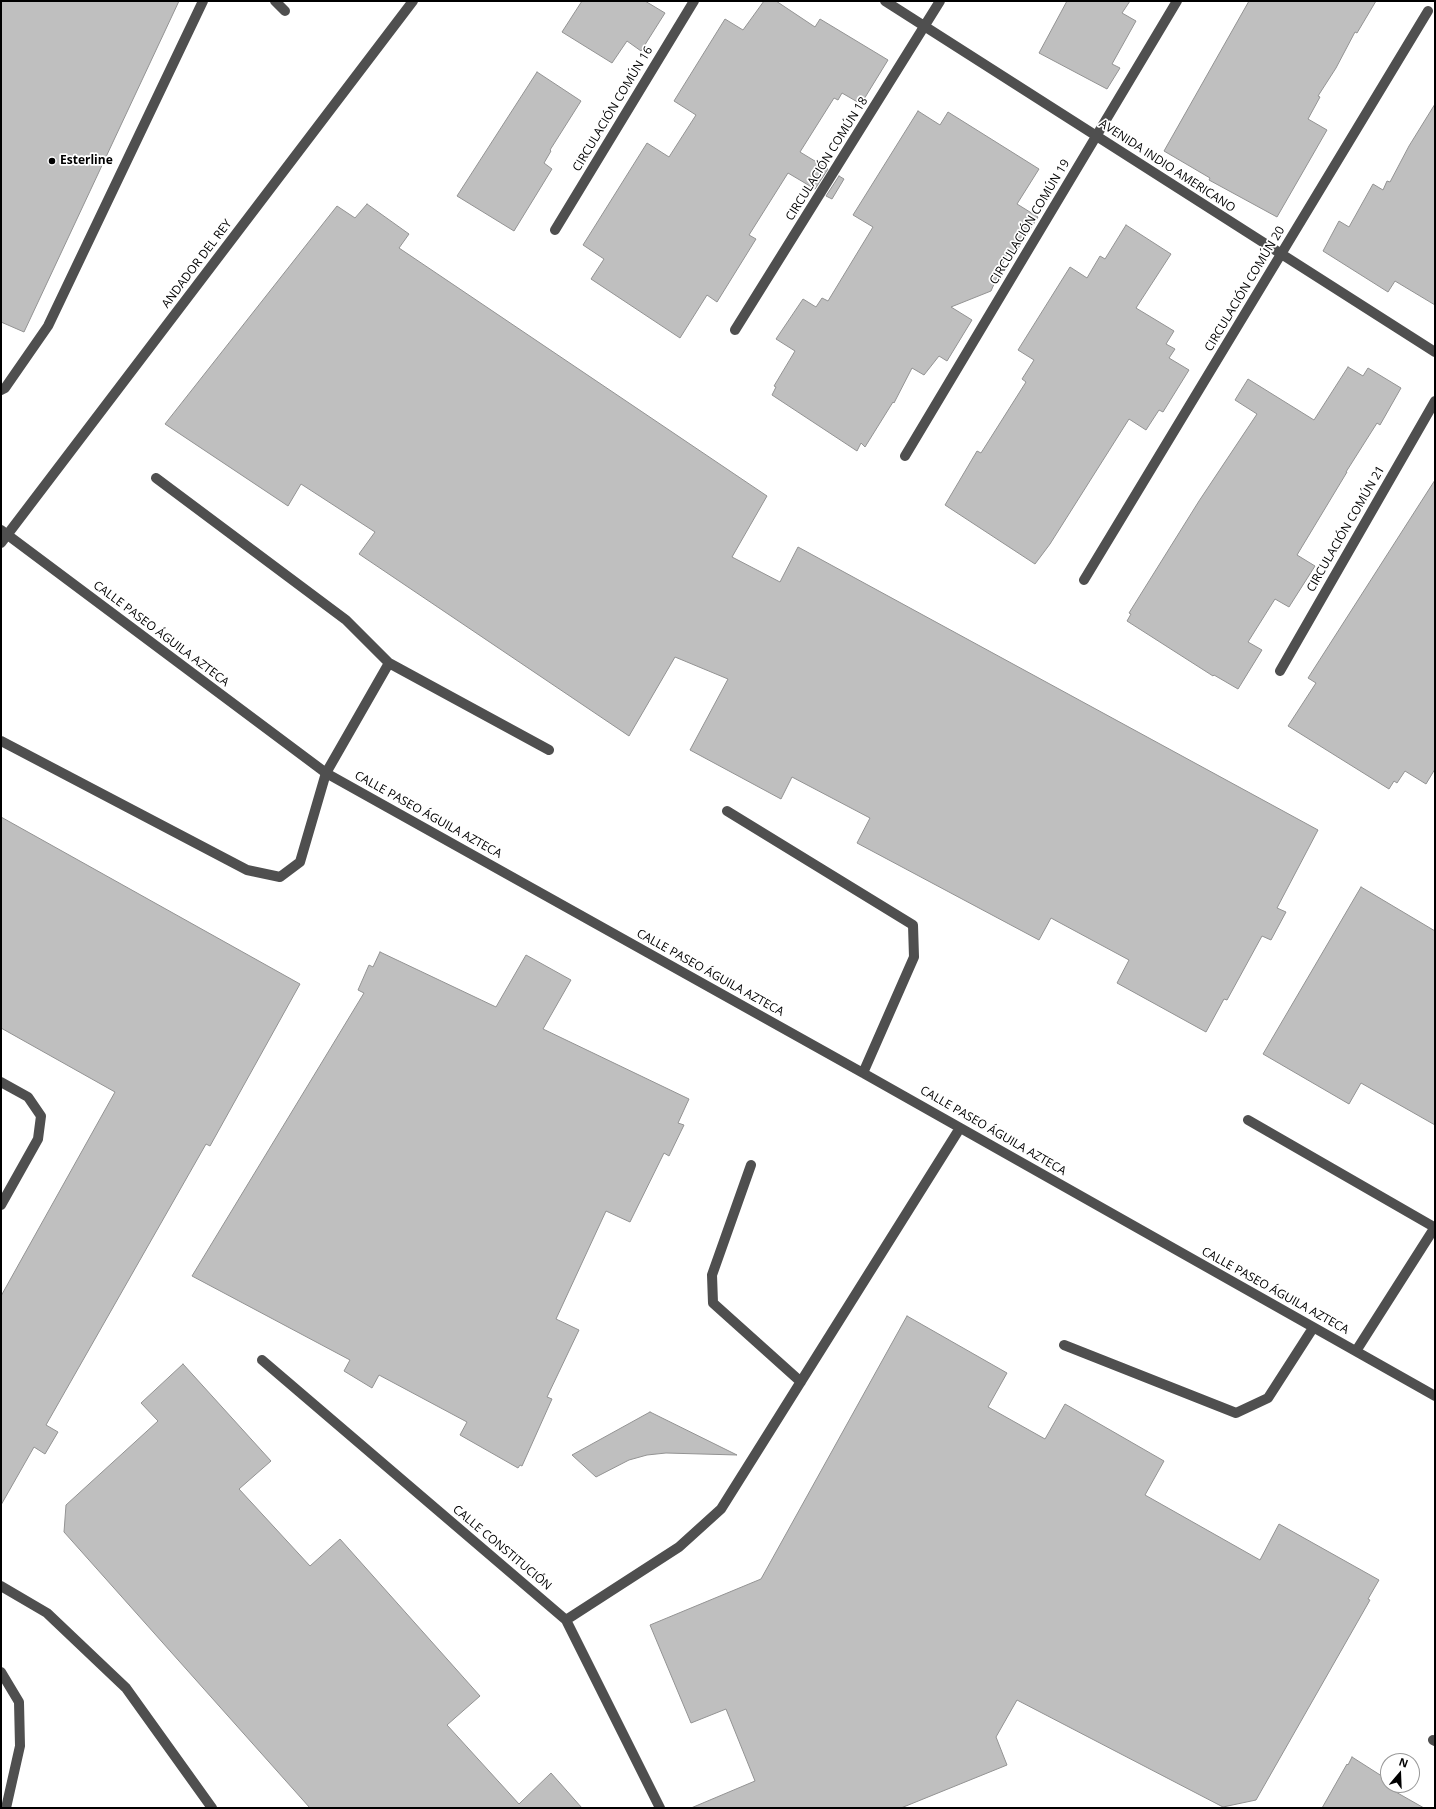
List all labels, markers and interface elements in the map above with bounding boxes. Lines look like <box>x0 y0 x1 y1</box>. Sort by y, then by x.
street label: CIRCULACIÓN COMÚN 16 <box>570 44 656 174</box>
street label: CIRCULACIÓN COMÚN 18 <box>783 94 871 224</box>
street label: AVENIDA INDIO AMERICANO <box>1096 117 1238 215</box>
place label: Esterline <box>60 154 113 168</box>
marker: Esterline <box>47 156 57 166</box>
street label: CIRCULACIÓN COMÚN 19 <box>987 157 1073 287</box>
street label: ANDADOR DEL REY <box>159 217 235 311</box>
street label: CIRCULACIÓN COMÚN 20 <box>1202 224 1288 354</box>
street label: CIRCULACIÓN COMÚN 21 <box>1304 463 1388 595</box>
street label: CALLE PASEO ÁGUILA AZTECA <box>90 578 232 690</box>
street label: CALLE PASEO ÁGUILA AZTECA <box>352 768 504 862</box>
street label: CALLE PASEO ÁGUILA AZTECA <box>634 926 786 1020</box>
street label: CALLE PASEO ÁGUILA AZTECA <box>917 1083 1069 1179</box>
street label: CALLE PASEO ÁGUILA AZTECA <box>1199 1244 1351 1338</box>
street label: CALLE CONSTITUCIÓN <box>450 1502 554 1594</box>
north arrow <box>1380 1753 1420 1793</box>
text: N <box>1397 1754 1410 1771</box>

